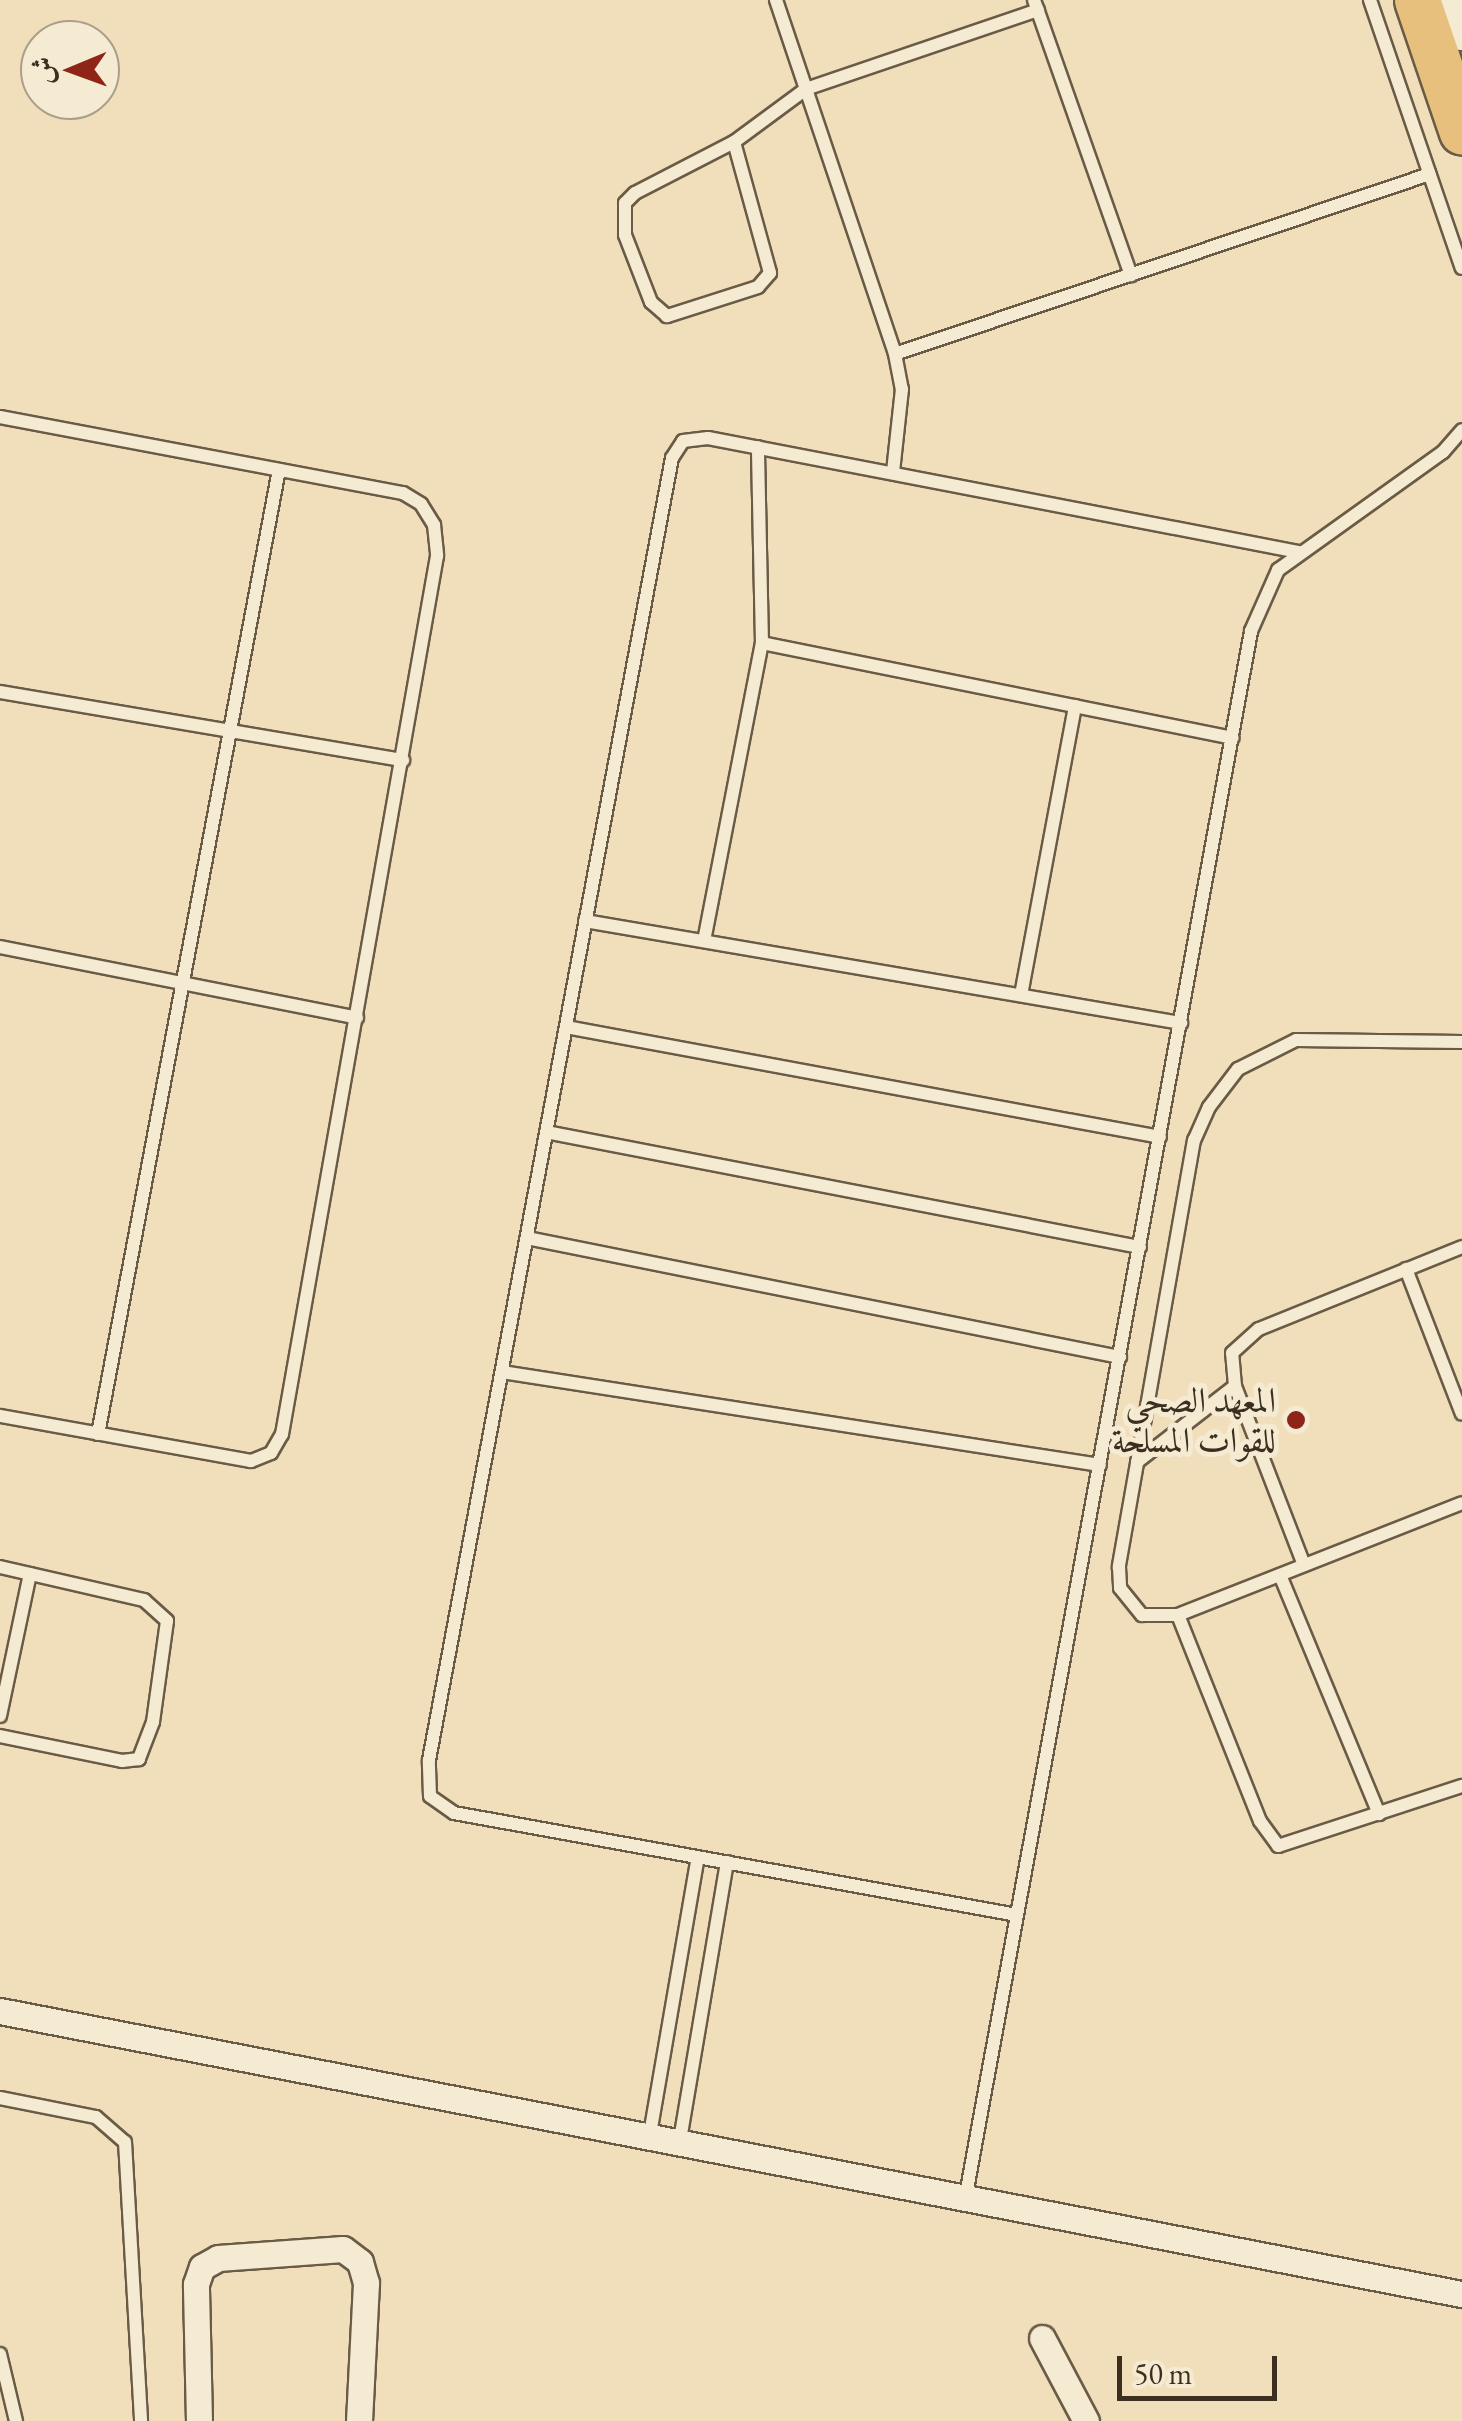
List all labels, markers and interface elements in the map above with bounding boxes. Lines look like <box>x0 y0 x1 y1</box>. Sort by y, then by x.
north arrow <box>20 20 120 120</box>
text: ش <box>24 56 60 85</box>
place label: المعهد الصحي للقوات المسلحة <box>1112 1379 1276 1461</box>
marker: المعهد الصحي للقوات المسلحة <box>1285 1409 1307 1431</box>
scale bar <box>1122 2336 1282 2398</box>
text: 50 m <box>1134 2354 1192 2393</box>

